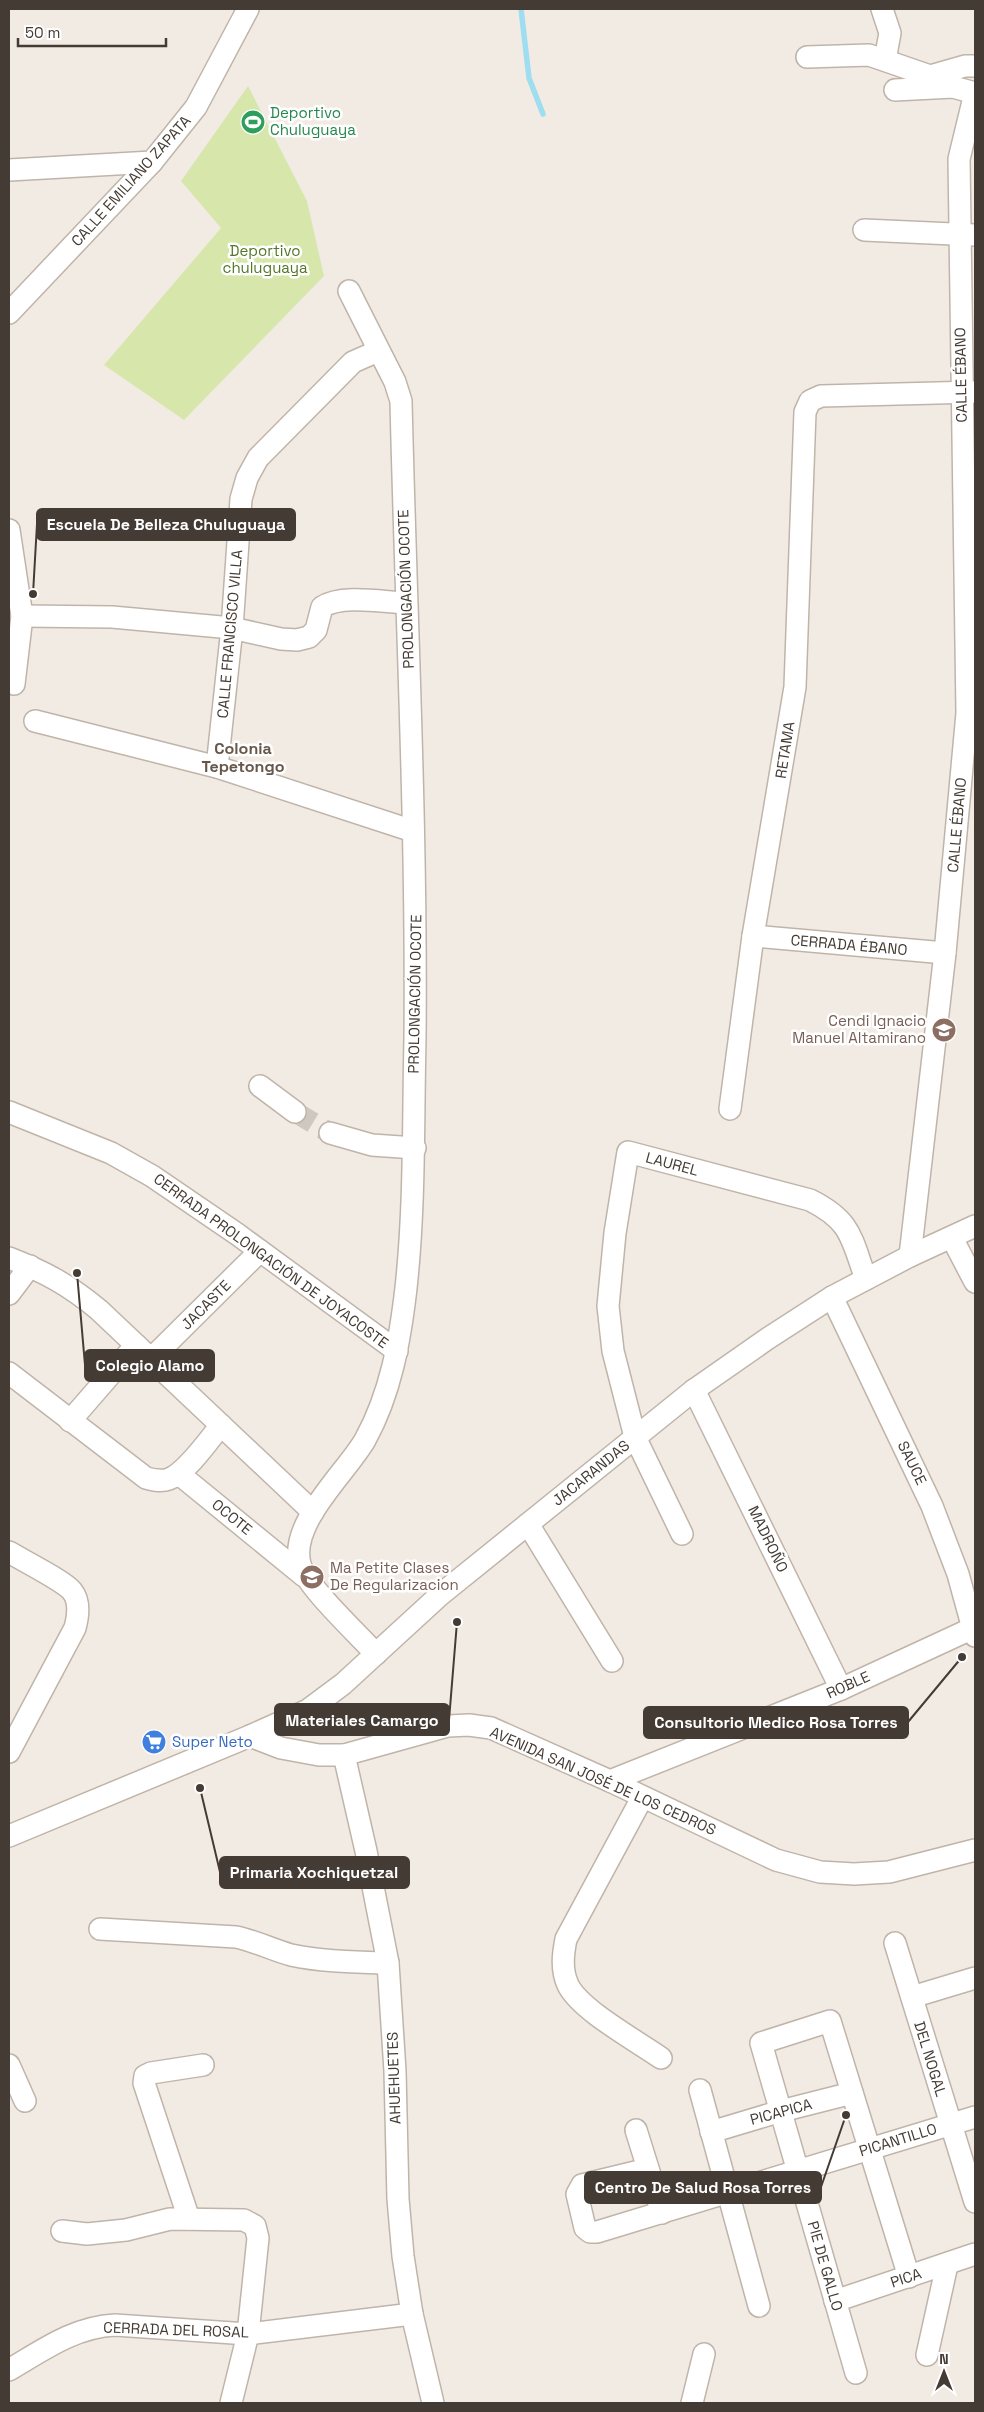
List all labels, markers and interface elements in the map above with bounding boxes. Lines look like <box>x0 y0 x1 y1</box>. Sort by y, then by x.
scale bar <box>18 15 165 47</box>
text: 50 m <box>25 23 60 42</box>
place label: Deportivo Chuluguaya <box>270 103 356 139</box>
sports icon: Deportivo Chuluguaya <box>240 109 266 135</box>
street label: CALLE EMILIANO ZAPATA <box>67 111 195 250</box>
park label: Deportivo chuluguaya <box>222 241 308 277</box>
street label: CALLE ÉBANO <box>950 327 971 423</box>
callout: Escuela De Belleza Chuluguaya <box>37 509 295 540</box>
street label: PROLONGACIÓN OCOTE <box>393 509 418 669</box>
text: Escuela De Belleza Chuluguaya <box>47 514 285 535</box>
street label: CALLE FRANCISCO VILLA <box>213 548 246 719</box>
street label: RETAMA <box>771 720 798 780</box>
district label: Colonia Tepetongo <box>202 738 285 777</box>
street label: CALLE ÉBANO <box>943 777 970 873</box>
street label: PROLONGACIÓN OCOTE <box>404 914 425 1074</box>
street label: CERRADA ÉBANO <box>790 930 908 959</box>
place label: Cendi Ignacio Manuel Altamirano <box>792 1011 926 1047</box>
school or university icon: Cendi Ignacio Manuel Altamirano <box>931 1017 957 1043</box>
street label: LAUREL <box>644 1147 700 1180</box>
street label: CERRADA PROLONGACIÓN DE JOYACOSTE <box>150 1169 392 1352</box>
street label: JACASTE <box>177 1276 235 1334</box>
callout: Colegio Alamo <box>85 1350 214 1381</box>
text: Colegio Alamo <box>96 1355 205 1376</box>
street label: JACARANDAS <box>548 1436 633 1510</box>
street label: SAUCE <box>894 1438 931 1488</box>
street label: OCOTE <box>208 1495 256 1539</box>
street label: MADROÑO <box>744 1502 793 1575</box>
place label: Ma Petite Clases De Regularizacion <box>330 1558 459 1594</box>
school or university icon: Ma Petite Clases De Regularizacion <box>299 1564 325 1590</box>
street label: ROBLE <box>823 1667 873 1703</box>
callout: Materiales Camargo <box>275 1704 449 1735</box>
callout: Consultorio Medico Rosa Torres <box>644 1707 908 1738</box>
text: Materiales Camargo <box>285 1710 439 1731</box>
text: Consultorio Medico Rosa Torres <box>654 1712 898 1733</box>
street label: AVENIDA SAN JOSÉ DE LOS CEDROS <box>487 1722 719 1839</box>
supermarket icon: Super Neto <box>141 1729 167 1755</box>
place label: Super Neto <box>172 1732 253 1751</box>
callout: Primaria Xochiquetzal <box>220 1857 409 1888</box>
text: Primaria Xochiquetzal <box>230 1862 398 1883</box>
street label: DEL NOGAL <box>910 2019 951 2099</box>
street label: AHUEHUETES <box>382 2031 405 2125</box>
street label: PICAPICA <box>748 2094 814 2129</box>
street label: PICANTILLO <box>857 2119 939 2160</box>
callout: Centro De Salud Rosa Torres <box>585 2172 821 2203</box>
text: Centro De Salud Rosa Torres <box>595 2177 811 2198</box>
street label: PIE DE GALLO <box>804 2219 847 2313</box>
street label: PICA <box>888 2263 924 2291</box>
street label: CERRADA DEL ROSAL <box>103 2317 249 2342</box>
north arrow <box>919 2347 969 2397</box>
text: N <box>939 2350 949 2368</box>

